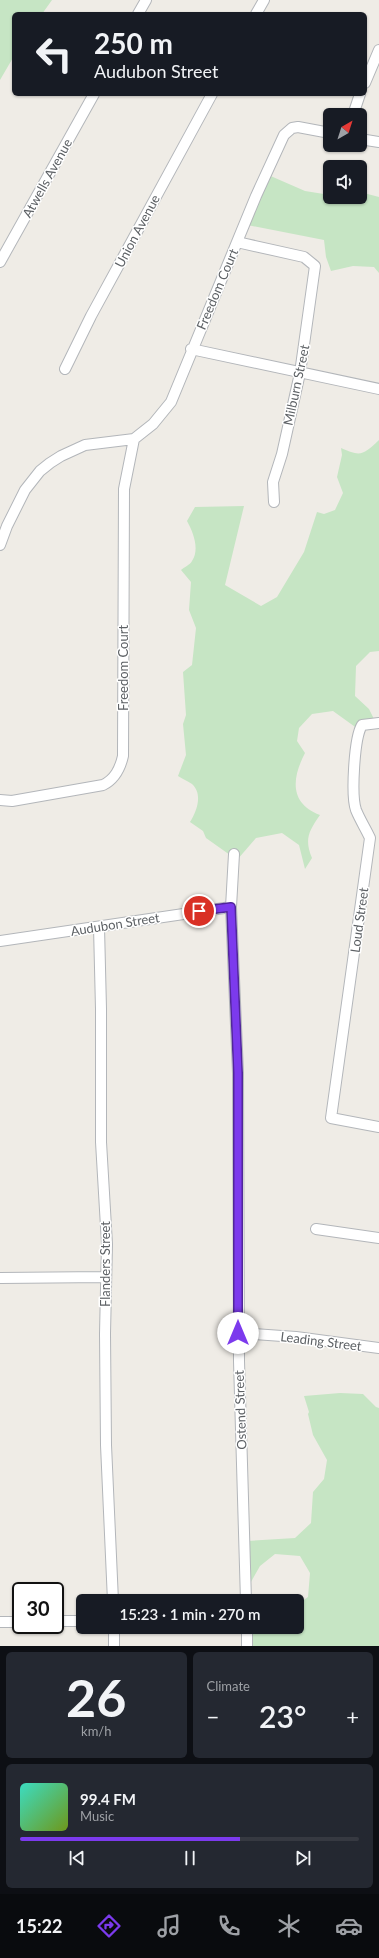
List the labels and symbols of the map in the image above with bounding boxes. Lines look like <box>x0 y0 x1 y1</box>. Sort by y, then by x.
north arrow <box>323 108 367 152</box>
street label: Atwells Avenue <box>19 136 75 220</box>
street label: Union Avenue <box>111 192 163 270</box>
street label: Freedom Court <box>193 246 241 332</box>
street label: Milburn Street <box>280 343 312 427</box>
street label: Freedom Court <box>115 625 131 711</box>
street label: Loud Street <box>347 886 372 954</box>
pin <box>182 894 216 928</box>
street label: Audubon Street <box>69 909 161 939</box>
street label: Flanders Street <box>97 1221 113 1307</box>
position arrow <box>217 1312 259 1354</box>
street label: Leading Street <box>280 1328 363 1354</box>
street label: Ostend Street <box>231 1370 249 1450</box>
speed limit sign: 30 <box>12 1582 64 1634</box>

